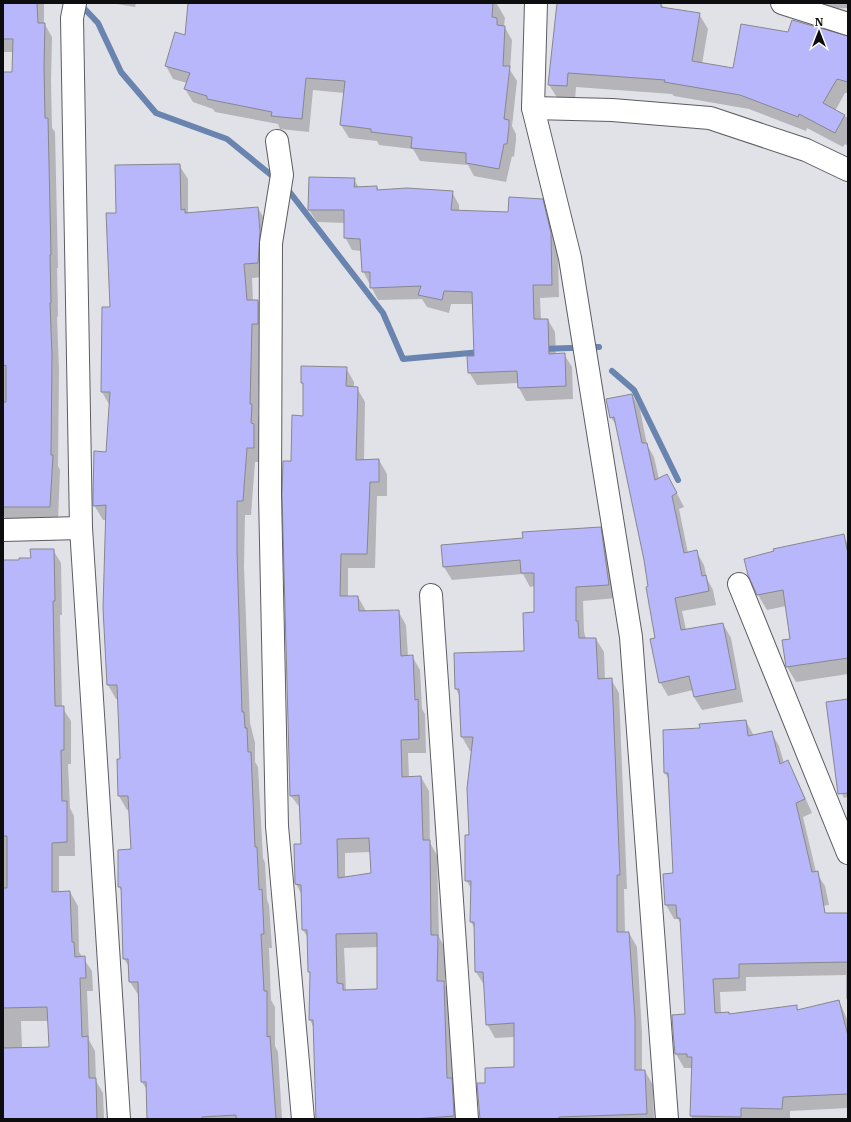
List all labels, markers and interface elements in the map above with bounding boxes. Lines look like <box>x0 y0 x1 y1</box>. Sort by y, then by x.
north arrow <box>799 12 839 52</box>
text: N <box>815 15 824 29</box>

